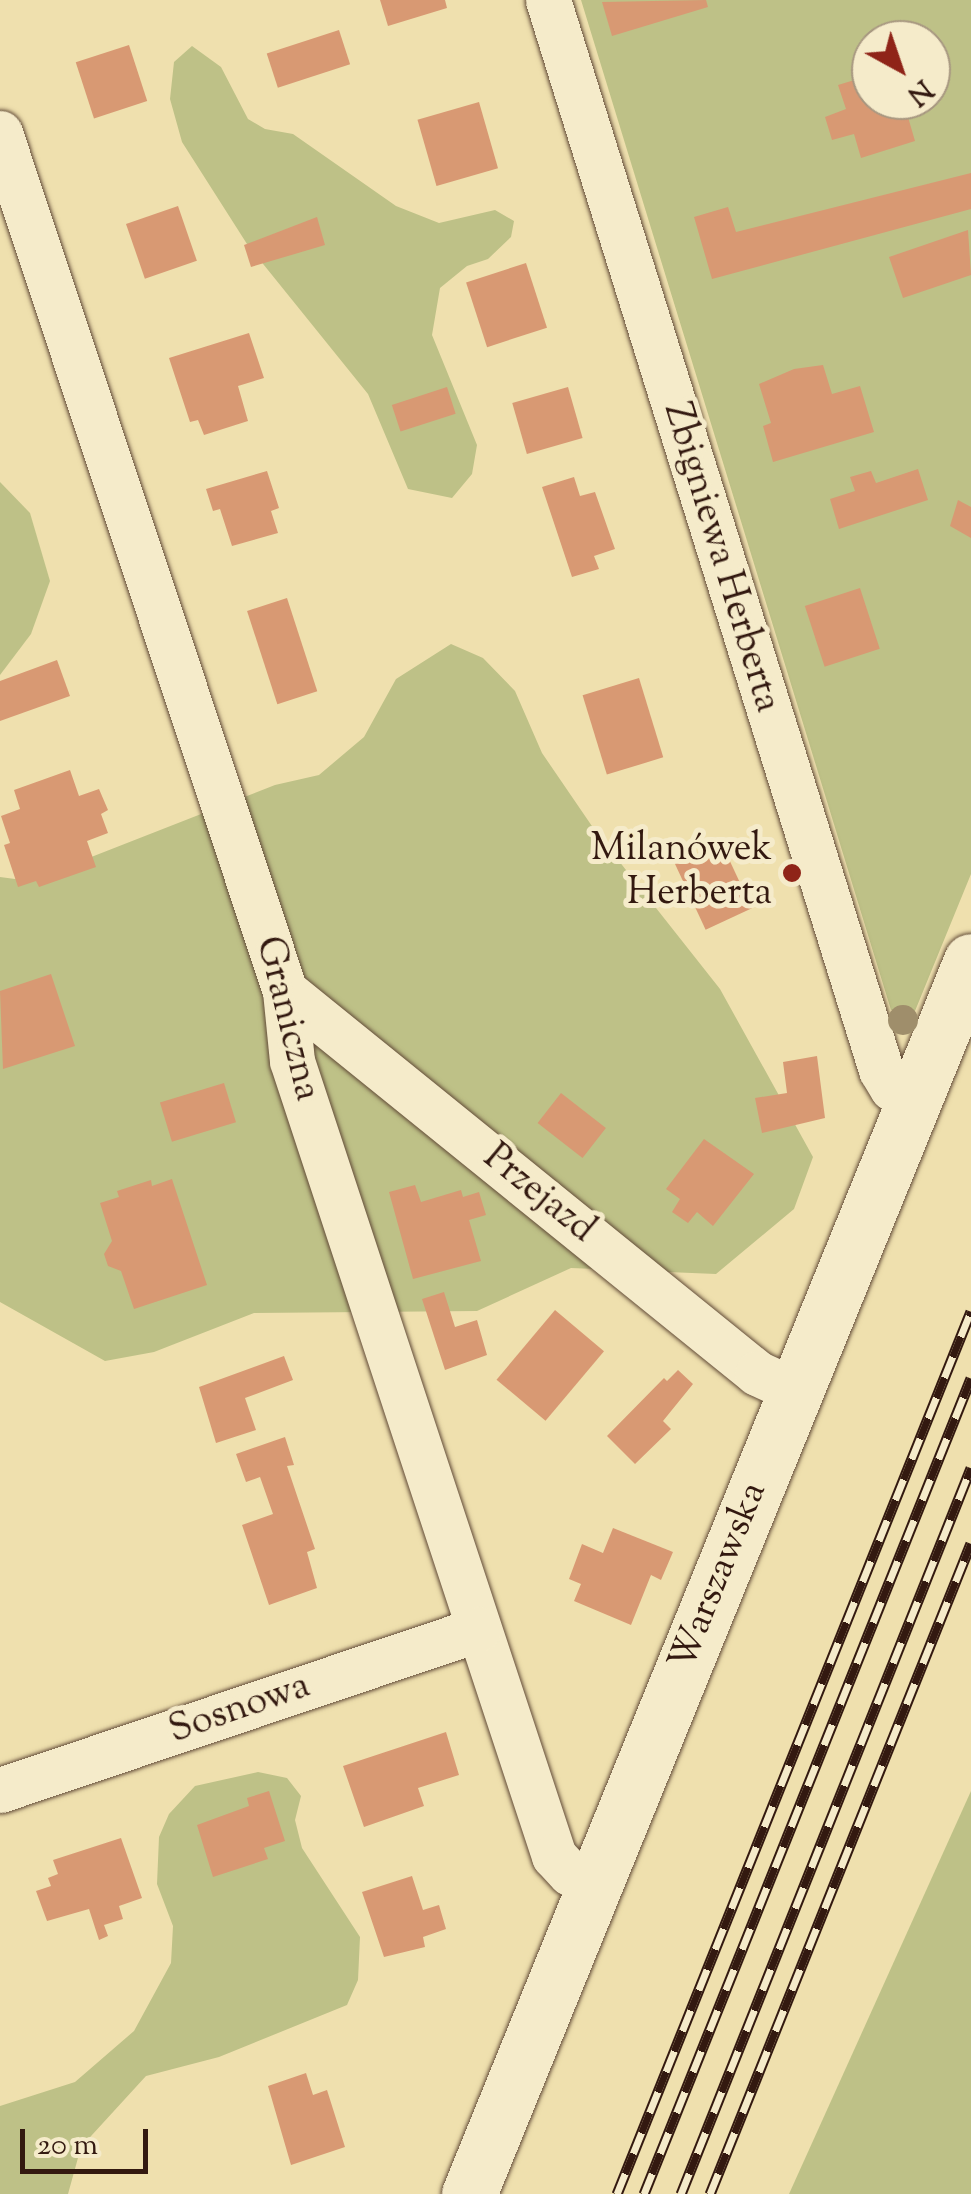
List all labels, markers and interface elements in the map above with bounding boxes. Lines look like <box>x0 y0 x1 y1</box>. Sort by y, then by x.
north arrow <box>851 20 951 120</box>
text: N <box>898 69 940 114</box>
street label: Zbigniewa Herberta <box>651 398 789 718</box>
place label: Milanówek Herberta <box>591 828 772 918</box>
marker: Milanówek Herberta <box>781 862 803 884</box>
street label: Graniczna <box>244 932 328 1106</box>
street label: Przejazd <box>473 1136 603 1254</box>
street label: Warszawska <box>662 1476 778 1678</box>
street label: Sosnowa <box>164 1665 316 1755</box>
scale bar <box>25 2109 152 2171</box>
text: 20 m <box>37 2125 98 2168</box>

